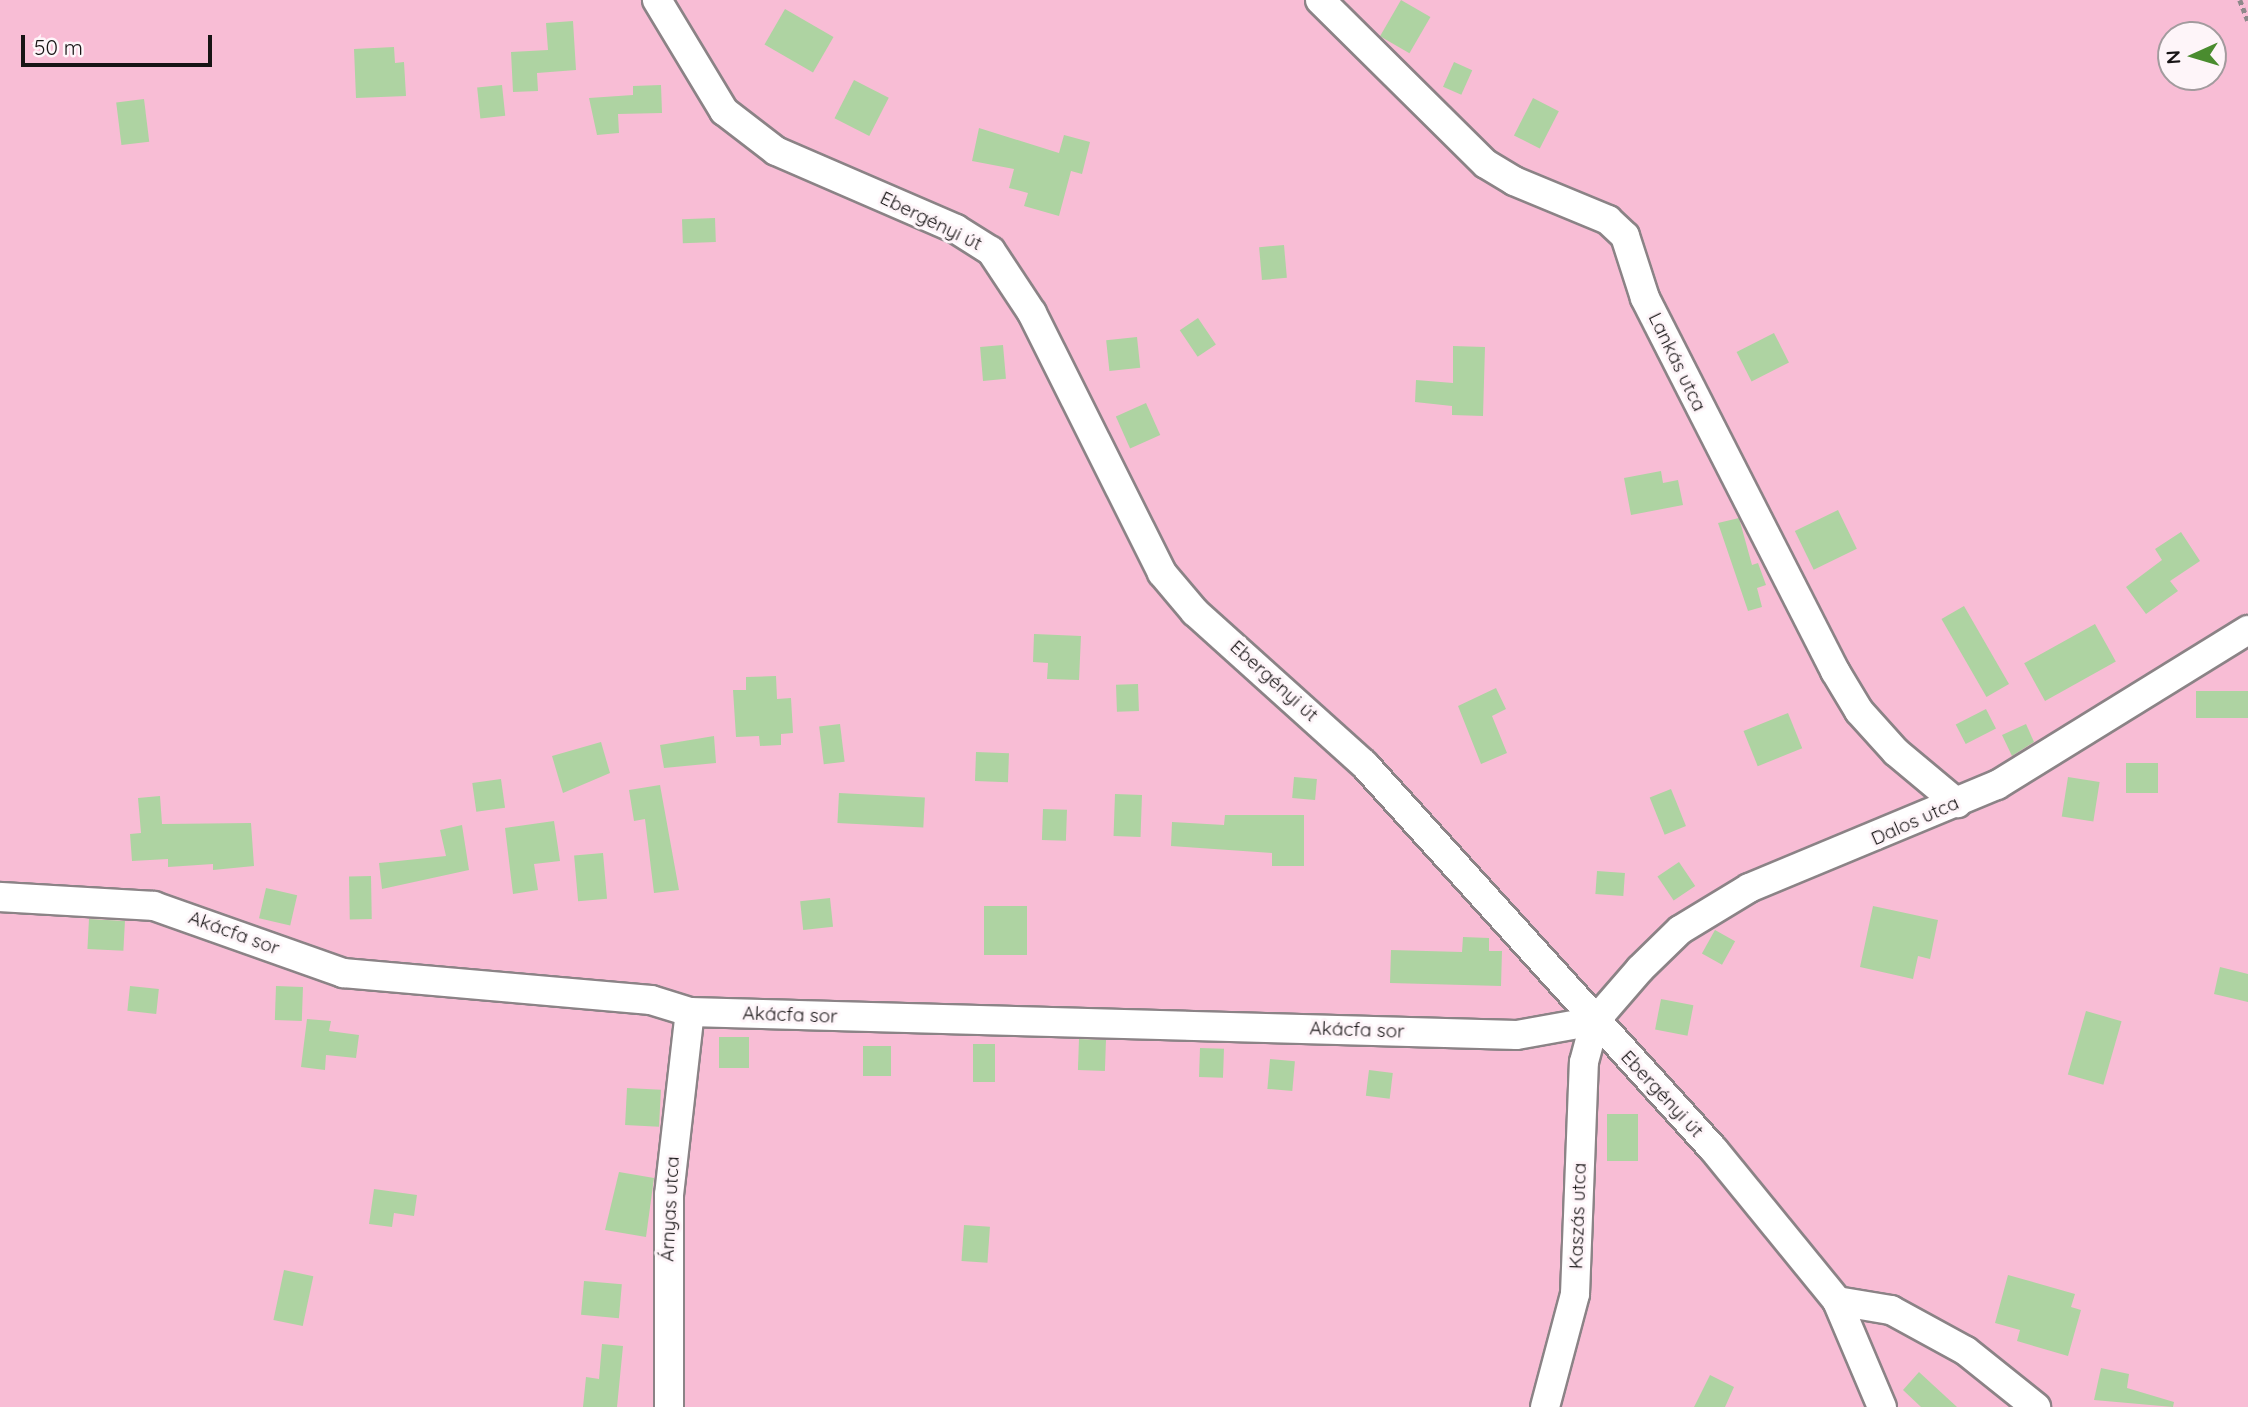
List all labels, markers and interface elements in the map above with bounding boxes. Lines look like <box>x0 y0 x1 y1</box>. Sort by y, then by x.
scale bar <box>24 21 215 65</box>
north arrow <box>2157 21 2227 91</box>
text: 50 m <box>34 34 83 60</box>
text: N <box>2161 50 2186 65</box>
street label: Ebergényi út <box>876 187 986 255</box>
street label: Lankás utca <box>1643 309 1711 415</box>
street label: Ebergényi út <box>1225 636 1323 726</box>
street label: Dalos utca <box>1868 792 1962 850</box>
street label: Akácfa sor <box>185 906 283 960</box>
street label: Akácfa sor <box>742 1002 838 1028</box>
street label: Akácfa sor <box>1309 1017 1405 1043</box>
street label: Ebergényi út <box>1616 1046 1708 1142</box>
street label: Árnyas utca <box>656 1156 684 1262</box>
street label: Kaszás utca <box>1565 1162 1591 1270</box>

